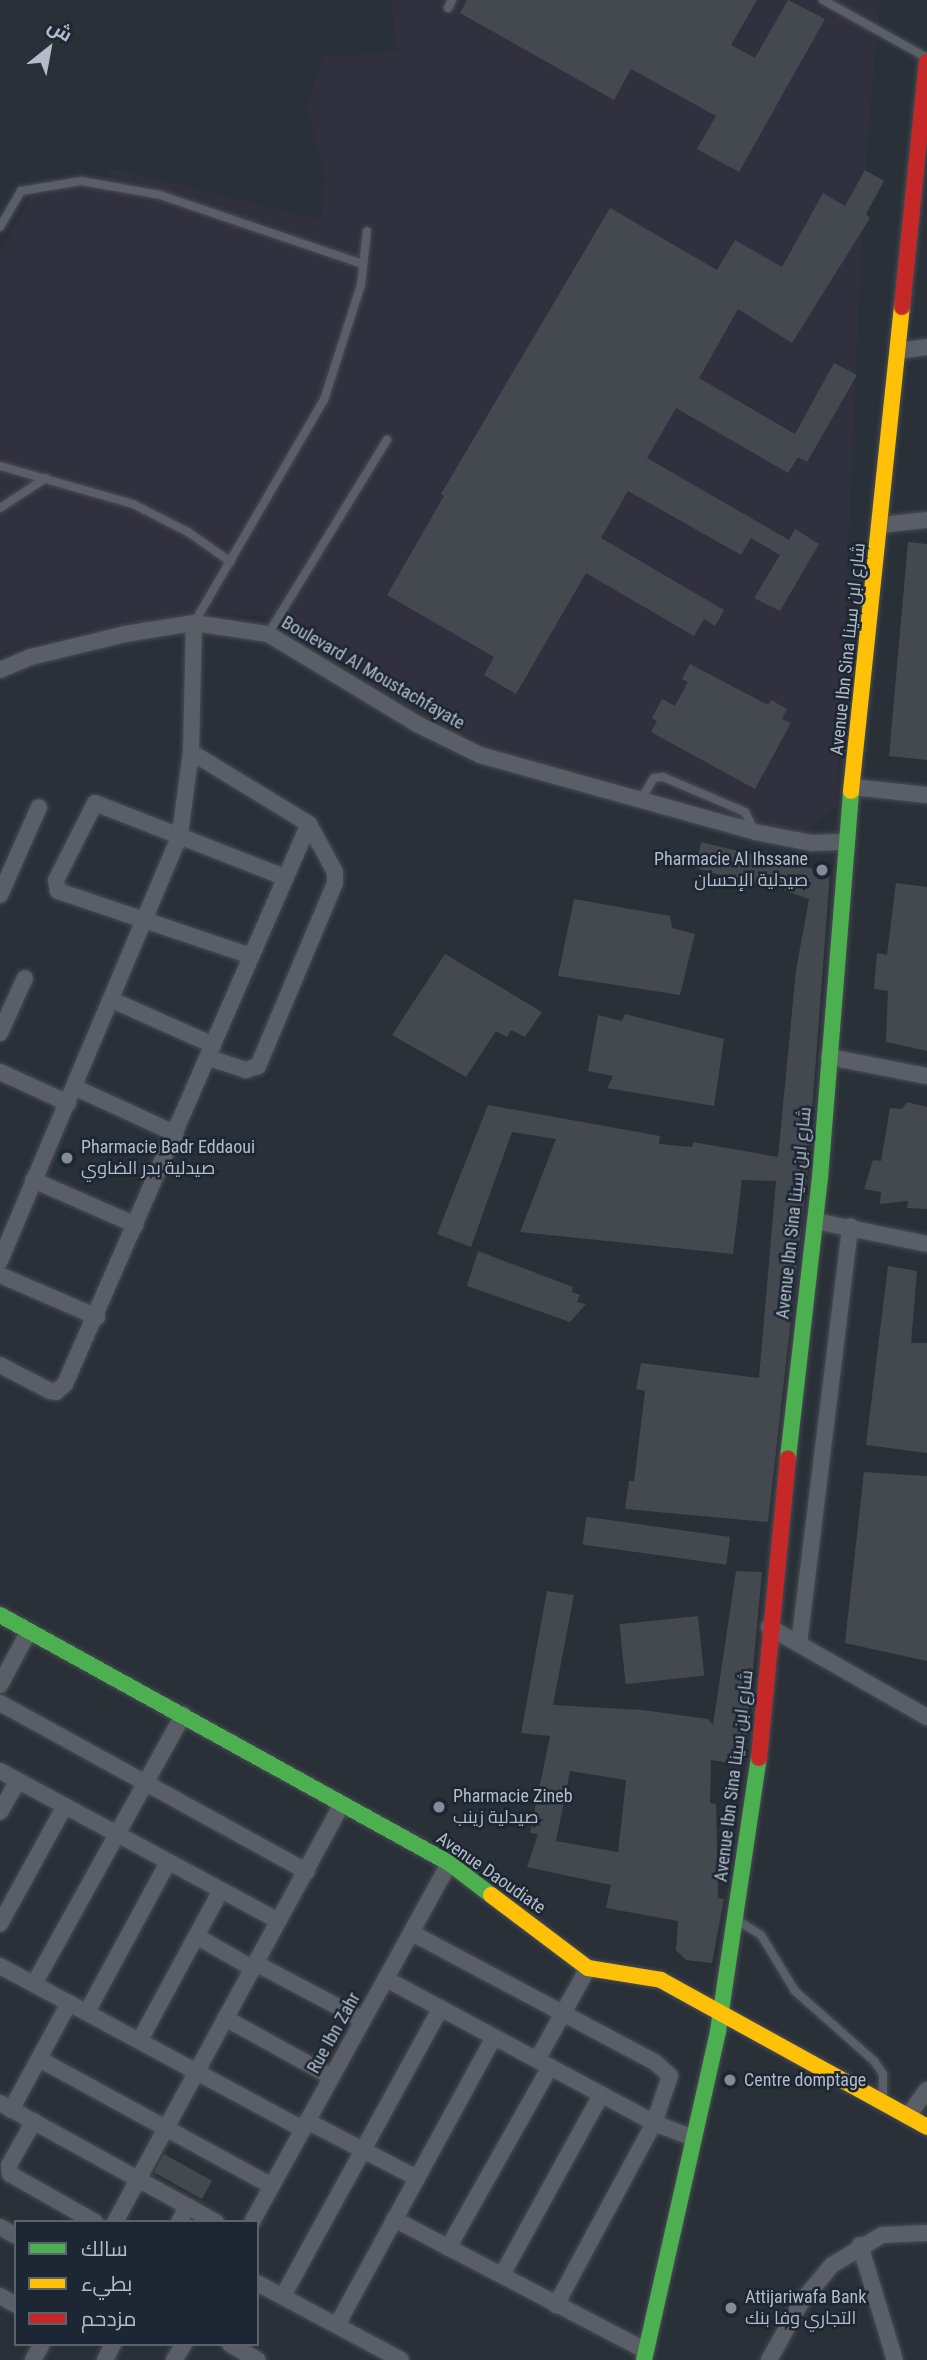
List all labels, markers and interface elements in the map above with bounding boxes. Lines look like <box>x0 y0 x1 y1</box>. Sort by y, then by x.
north arrow <box>14 14 84 84</box>
text: ش <box>44 14 76 47</box>
street label: Avenue Ibn Sina شارع ابن سينا <box>826 542 870 756</box>
street label: Boulevard Al Moustachfayate <box>278 612 468 734</box>
place label: Pharmacie Al Ihssane صيدلية الإحسان <box>654 849 808 892</box>
marker: Pharmacie Al Ihssane صيدلية الإحسان <box>814 862 830 878</box>
street label: Avenue Ibn Sina شارع ابن سينا <box>772 1106 816 1320</box>
place label: Pharmacie Badr Eddaoui صيدلية بدر الضاوي <box>81 1137 255 1180</box>
marker: Pharmacie Badr Eddaoui صيدلية بدر الضاوي <box>59 1150 75 1166</box>
street label: Avenue Ibn Sina شارع ابن سينا <box>710 1669 758 1883</box>
place label: Pharmacie Zineb صيدلية زينب <box>453 1786 573 1828</box>
marker: Pharmacie Zineb صيدلية زينب <box>431 1799 447 1815</box>
street label: Avenue Daoudiate <box>432 1827 550 1919</box>
street label: Rue Ibn Zahr <box>303 1989 365 2077</box>
place label: Centre domptage <box>744 2069 866 2091</box>
marker: Centre domptage <box>722 2072 738 2088</box>
legend <box>14 2220 259 2346</box>
text: سالك <box>81 2237 128 2261</box>
text: بطيء <box>81 2272 132 2296</box>
place label: Attijariwafa Bank التجاري وفا بنك <box>745 2287 866 2330</box>
marker: Attijariwafa Bank التجاري وفا بنك <box>723 2300 739 2316</box>
text: مزدحم <box>81 2307 136 2331</box>

